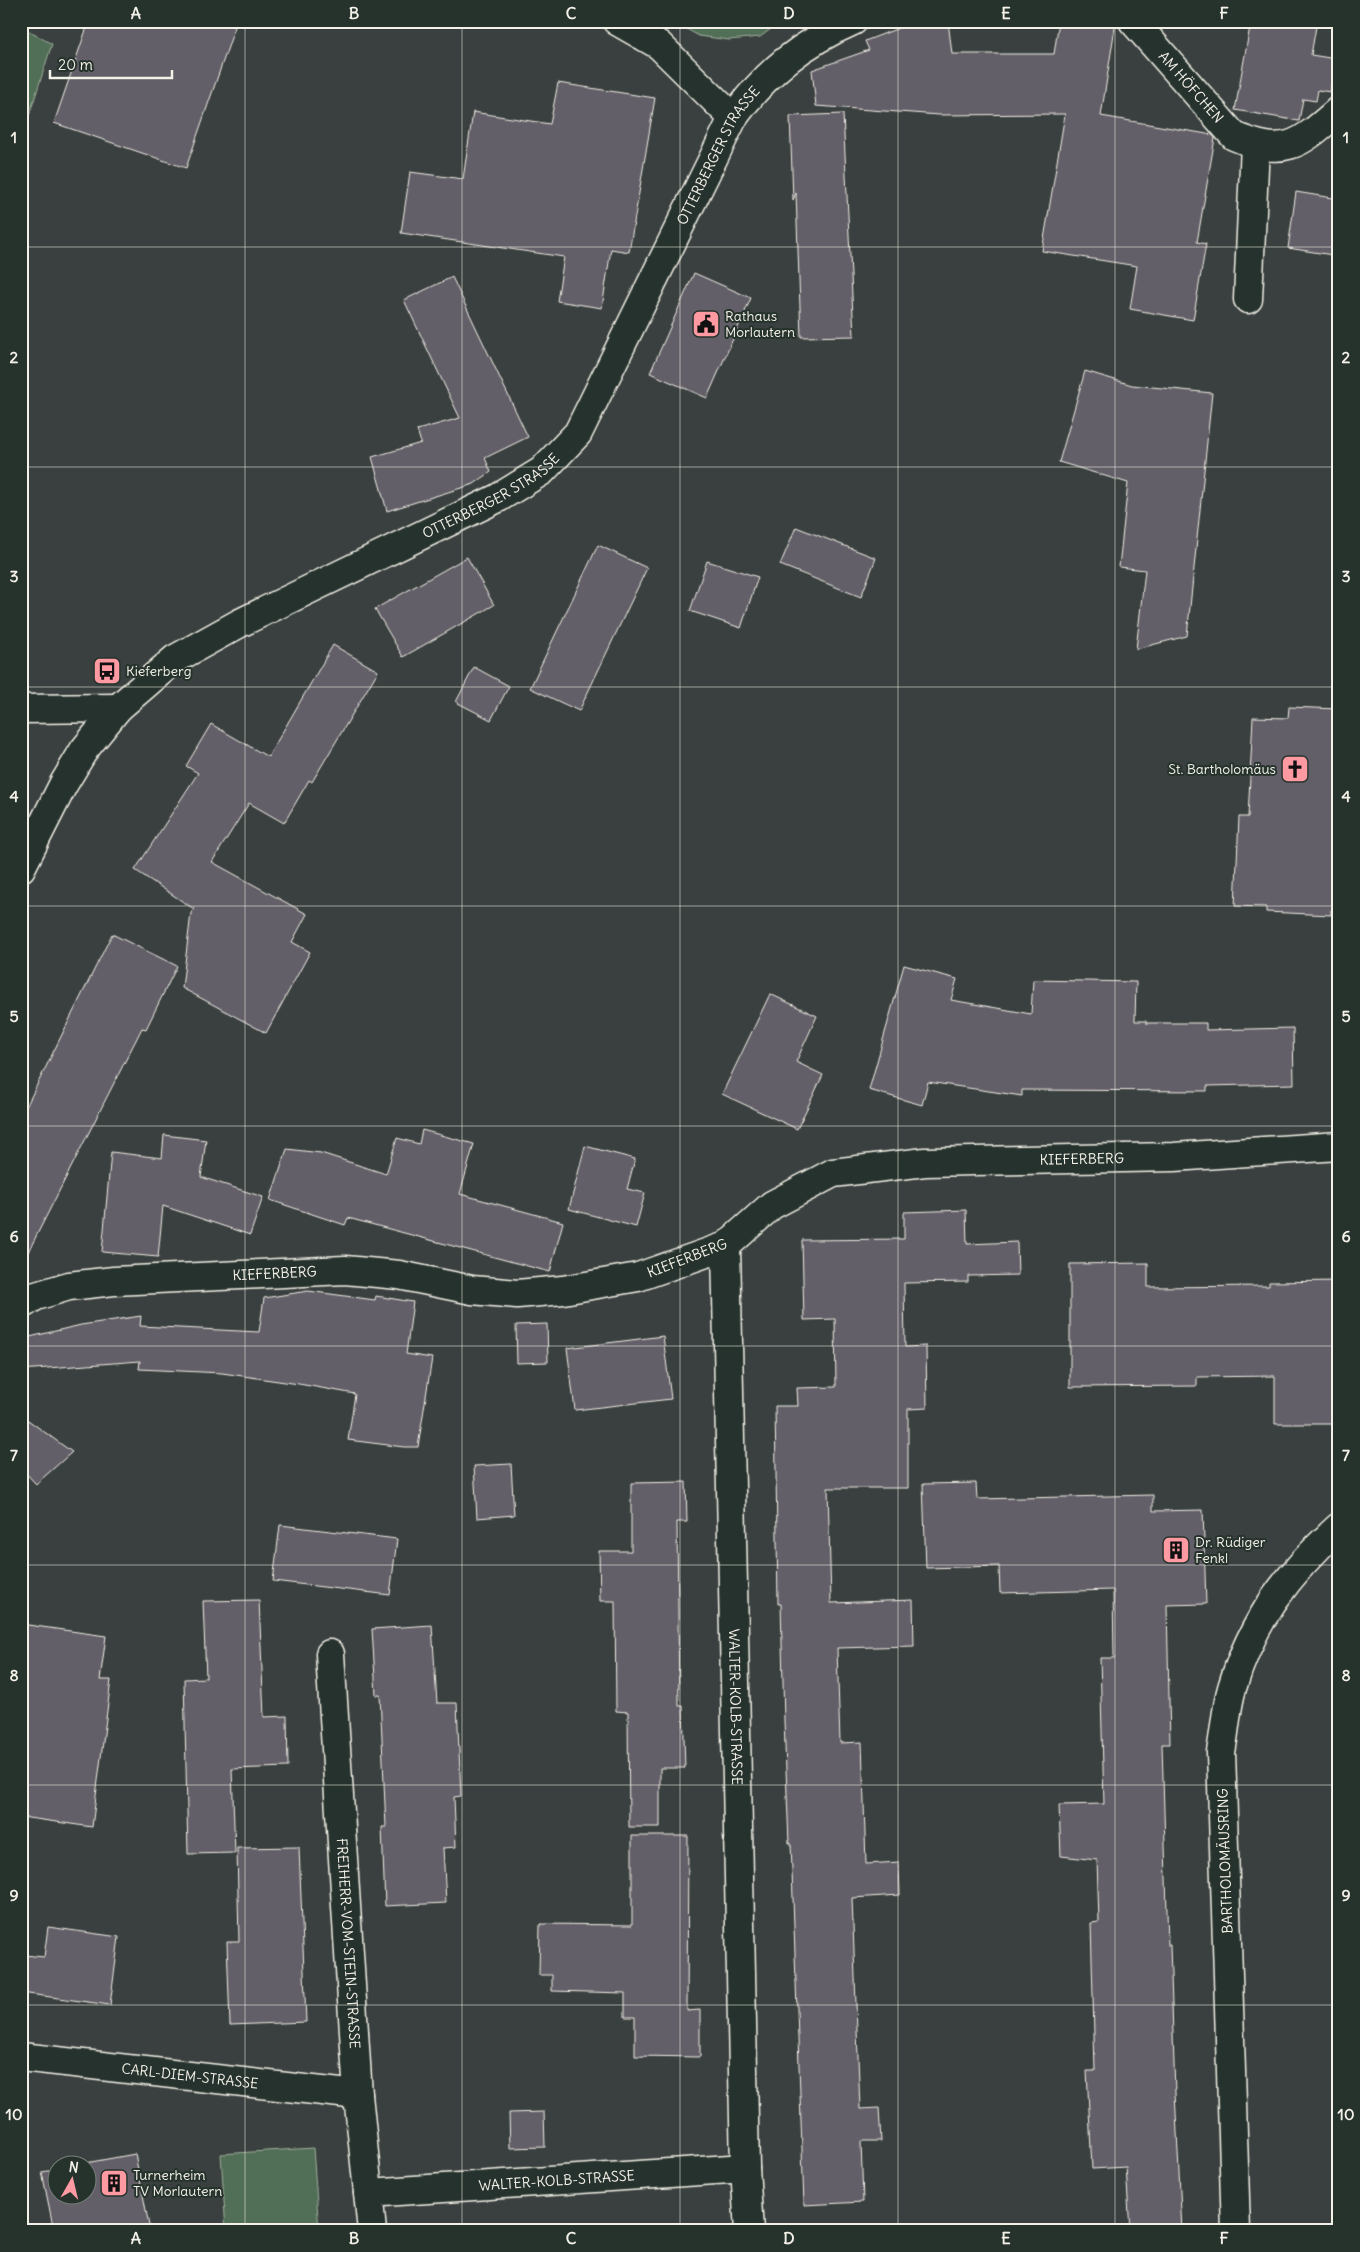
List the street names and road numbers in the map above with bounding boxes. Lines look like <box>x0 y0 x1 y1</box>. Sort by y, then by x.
street label: AM HÖFCHEN <box>1155 48 1227 127</box>
street label: OTTERBERGER STRASSE <box>673 82 763 228</box>
street label: OTTERBERGER STRASSE <box>419 449 563 542</box>
street label: KIEFERBERG <box>1039 1149 1124 1169</box>
street label: KIEFERBERG <box>644 1234 730 1282</box>
street label: KIEFERBERG <box>232 1262 317 1284</box>
street label: WALTER-KOLB-STRASSE <box>725 1629 746 1785</box>
street label: BARTHOLOMÄUSRING <box>1213 1788 1237 1934</box>
street label: FREIHERR-VOM-STEIN-STRASSE <box>333 1838 364 2049</box>
street label: CARL-DIEM-STRASSE <box>121 2059 259 2093</box>
street label: WALTER-KOLB-STRASSE <box>478 2166 635 2195</box>

